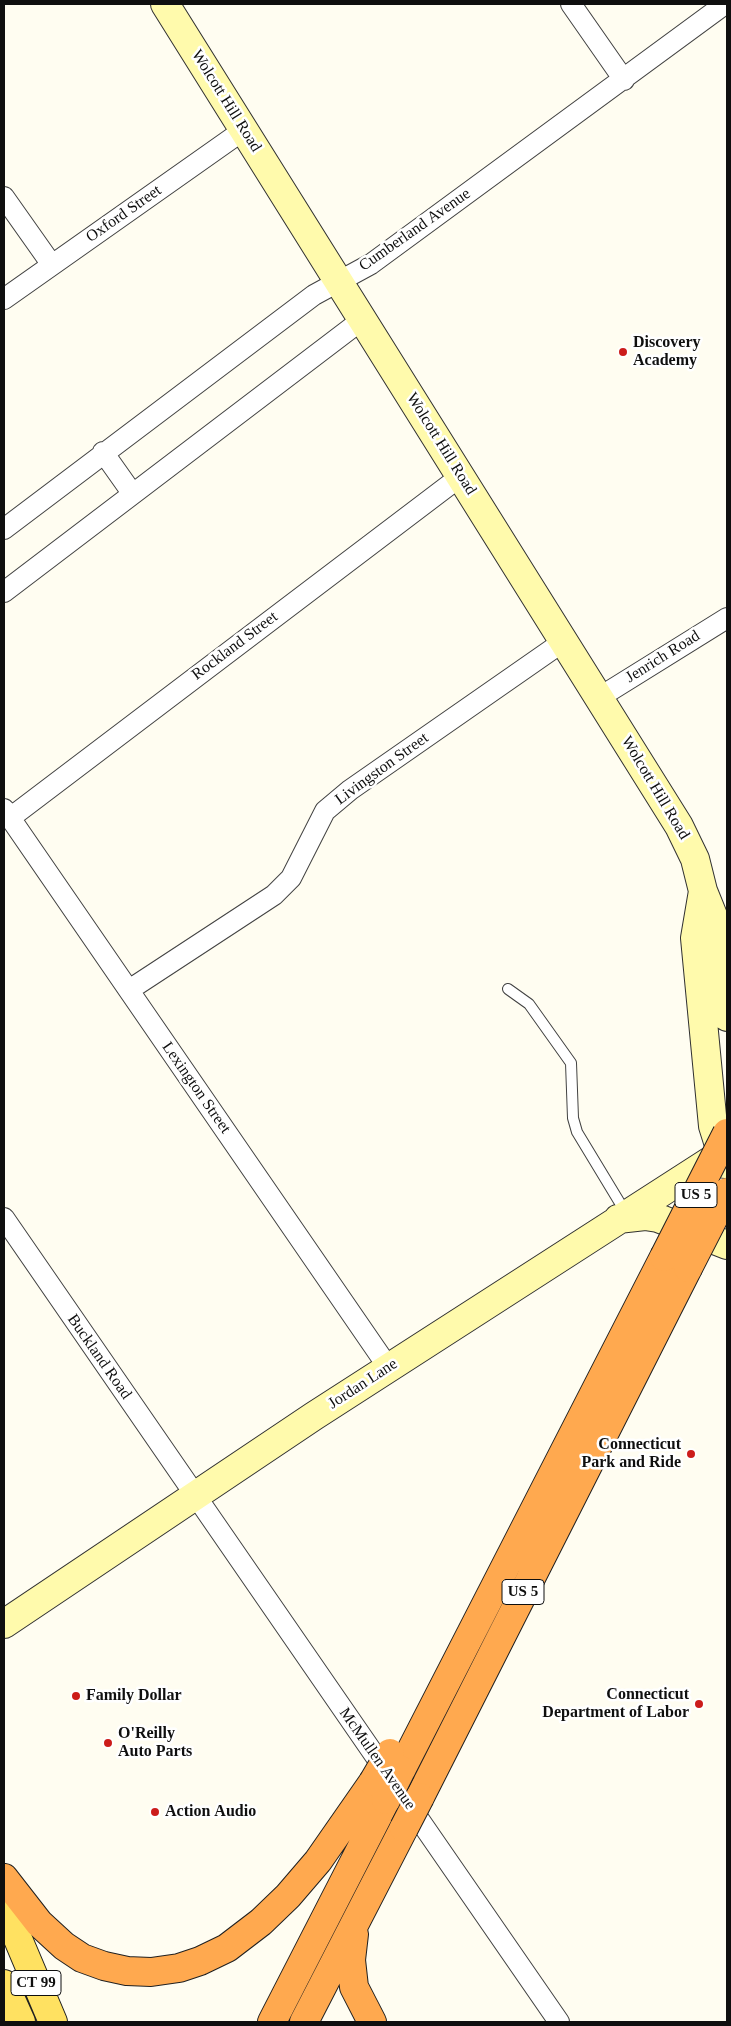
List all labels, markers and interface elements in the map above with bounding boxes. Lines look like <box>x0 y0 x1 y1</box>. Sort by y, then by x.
street label: Wolcott Hill Road <box>187 46 265 156</box>
street label: Oxford Street <box>83 181 165 247</box>
street label: Cumberland Avenue <box>356 184 474 276</box>
place label: Discovery Academy <box>633 333 701 371</box>
marker: Discovery Academy <box>617 346 629 358</box>
street label: Wolcott Hill Road <box>402 389 480 499</box>
street label: Rockland Street <box>188 607 282 685</box>
street label: Jenrich Road <box>622 627 704 687</box>
street label: Livingston Street <box>332 729 432 809</box>
street label: Wolcott Hill Road <box>617 733 693 843</box>
street label: Lexington Street <box>157 1039 235 1137</box>
road number: US 5 <box>675 1182 717 1208</box>
street label: Buckland Road <box>63 1311 135 1403</box>
street label: Jordan Lane <box>325 1355 401 1413</box>
place label: Connecticut Park and Ride <box>581 1435 681 1473</box>
marker: Connecticut Park and Ride <box>685 1448 697 1460</box>
road number: US 5 <box>502 1580 544 1604</box>
place label: Connecticut Department of Labor <box>542 1685 689 1723</box>
place label: Family Dollar <box>86 1686 182 1706</box>
marker: Family Dollar <box>70 1690 82 1702</box>
marker: Connecticut Department of Labor <box>693 1698 705 1710</box>
street label: McMullen Avenue <box>335 1704 419 1814</box>
place label: O'Reilly Auto Parts <box>118 1724 192 1762</box>
marker: O'Reilly Auto Parts <box>102 1737 114 1749</box>
place label: Action Audio <box>165 1802 256 1822</box>
marker: Action Audio <box>149 1806 161 1818</box>
road number: CT 99 <box>11 1970 61 1996</box>

